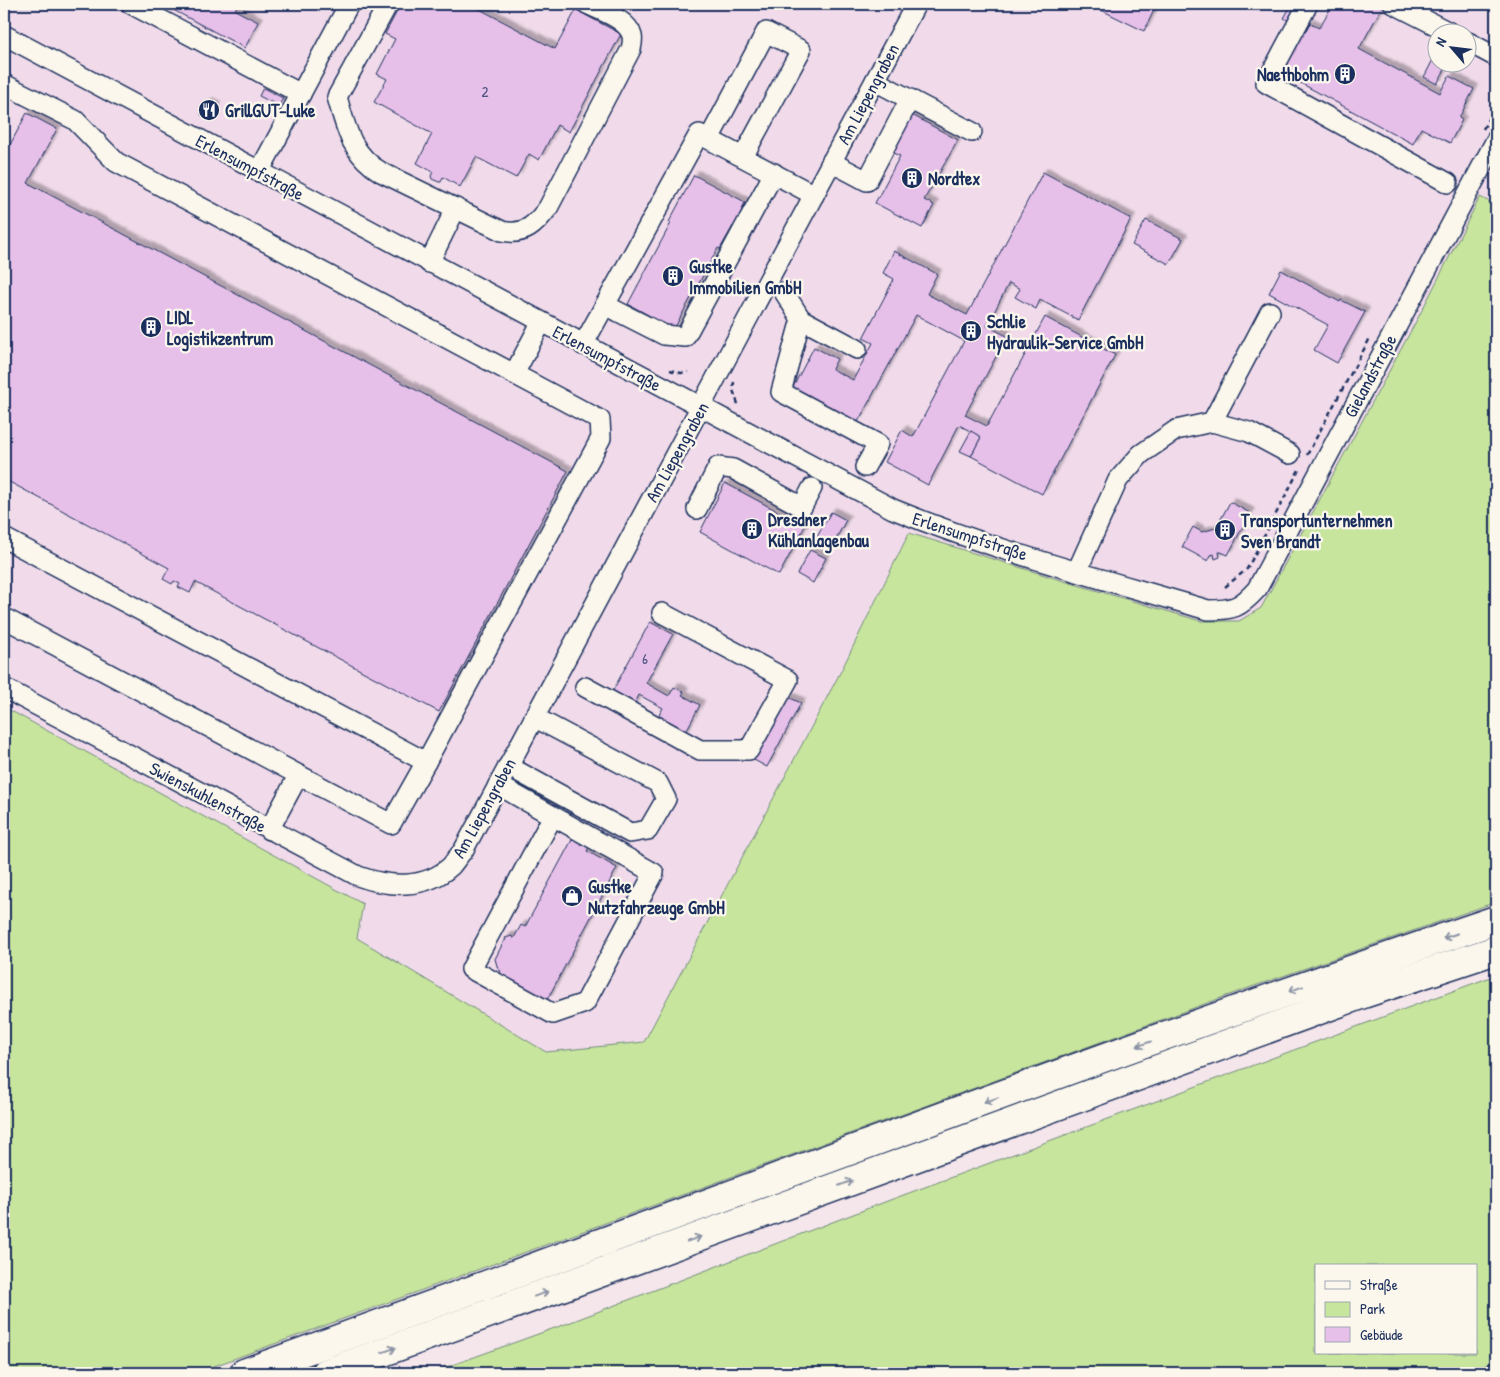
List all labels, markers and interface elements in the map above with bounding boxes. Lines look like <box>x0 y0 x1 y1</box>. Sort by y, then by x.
north arrow <box>1428 22 1478 72</box>
text: N <box>1430 33 1450 49</box>
street label: Am Liepengraben <box>831 39 905 149</box>
place label: Naethbohm <box>1257 62 1329 87</box>
building icon: Naethbohm <box>1333 62 1357 86</box>
house number: 2 <box>481 81 489 102</box>
restaurant icon: GrillGUT-Luke <box>197 98 221 122</box>
place label: GrillGUT-Luke <box>225 98 316 123</box>
street label: Erlensumpfstraße <box>191 128 309 206</box>
building icon: Nordtex <box>900 166 924 190</box>
place label: Nordtex <box>928 166 980 191</box>
place label: Gustke Immobilien GmbH <box>689 254 802 300</box>
building icon: Gustke Immobilien GmbH <box>661 264 685 288</box>
place label: LIDL Logistikzentrum <box>167 305 273 352</box>
place label: Schlie Hydraulik-Service GmbH <box>987 309 1144 356</box>
building icon: LIDL Logistikzentrum <box>139 315 163 339</box>
street label: Erlensumpfstraße <box>548 319 666 397</box>
building icon: Schlie Hydraulik-Service GmbH <box>959 319 983 343</box>
street label: Gielandstraße <box>1338 330 1402 422</box>
street label: Am Liepengraben <box>639 397 715 507</box>
street label: Erlensumpfstraße <box>909 506 1031 566</box>
place label: Dresdner Kühlanlagenbau <box>768 507 870 554</box>
place label: Transportunternehmen Sven Brandt <box>1240 508 1393 554</box>
building icon: Dresdner Kühlanlagenbau <box>740 517 764 541</box>
building icon: Transportunternehmen Sven Brandt <box>1213 518 1237 542</box>
house number: 6 <box>642 648 648 669</box>
street label: Am Liepengraben <box>446 753 522 863</box>
street label: Swienskuhlenstraße <box>145 756 271 838</box>
place label: Gustke Nutzfahrzeuge GmbH <box>588 874 725 921</box>
shop icon: Gustke Nutzfahrzeuge GmbH <box>560 884 584 908</box>
one-way arrow <box>1443 932 1458 941</box>
one-way arrow <box>1289 985 1305 994</box>
one-way arrow <box>1136 1040 1152 1049</box>
one-way arrow <box>984 1096 999 1105</box>
one-way arrow <box>838 1178 854 1187</box>
one-way arrow <box>686 1234 701 1243</box>
legend <box>1315 1264 1478 1354</box>
text: Straße <box>1360 1274 1398 1295</box>
one-way arrow <box>533 1289 548 1298</box>
text: Park <box>1360 1298 1385 1319</box>
text: Gebäude <box>1360 1324 1403 1345</box>
one-way arrow <box>380 1345 396 1354</box>

